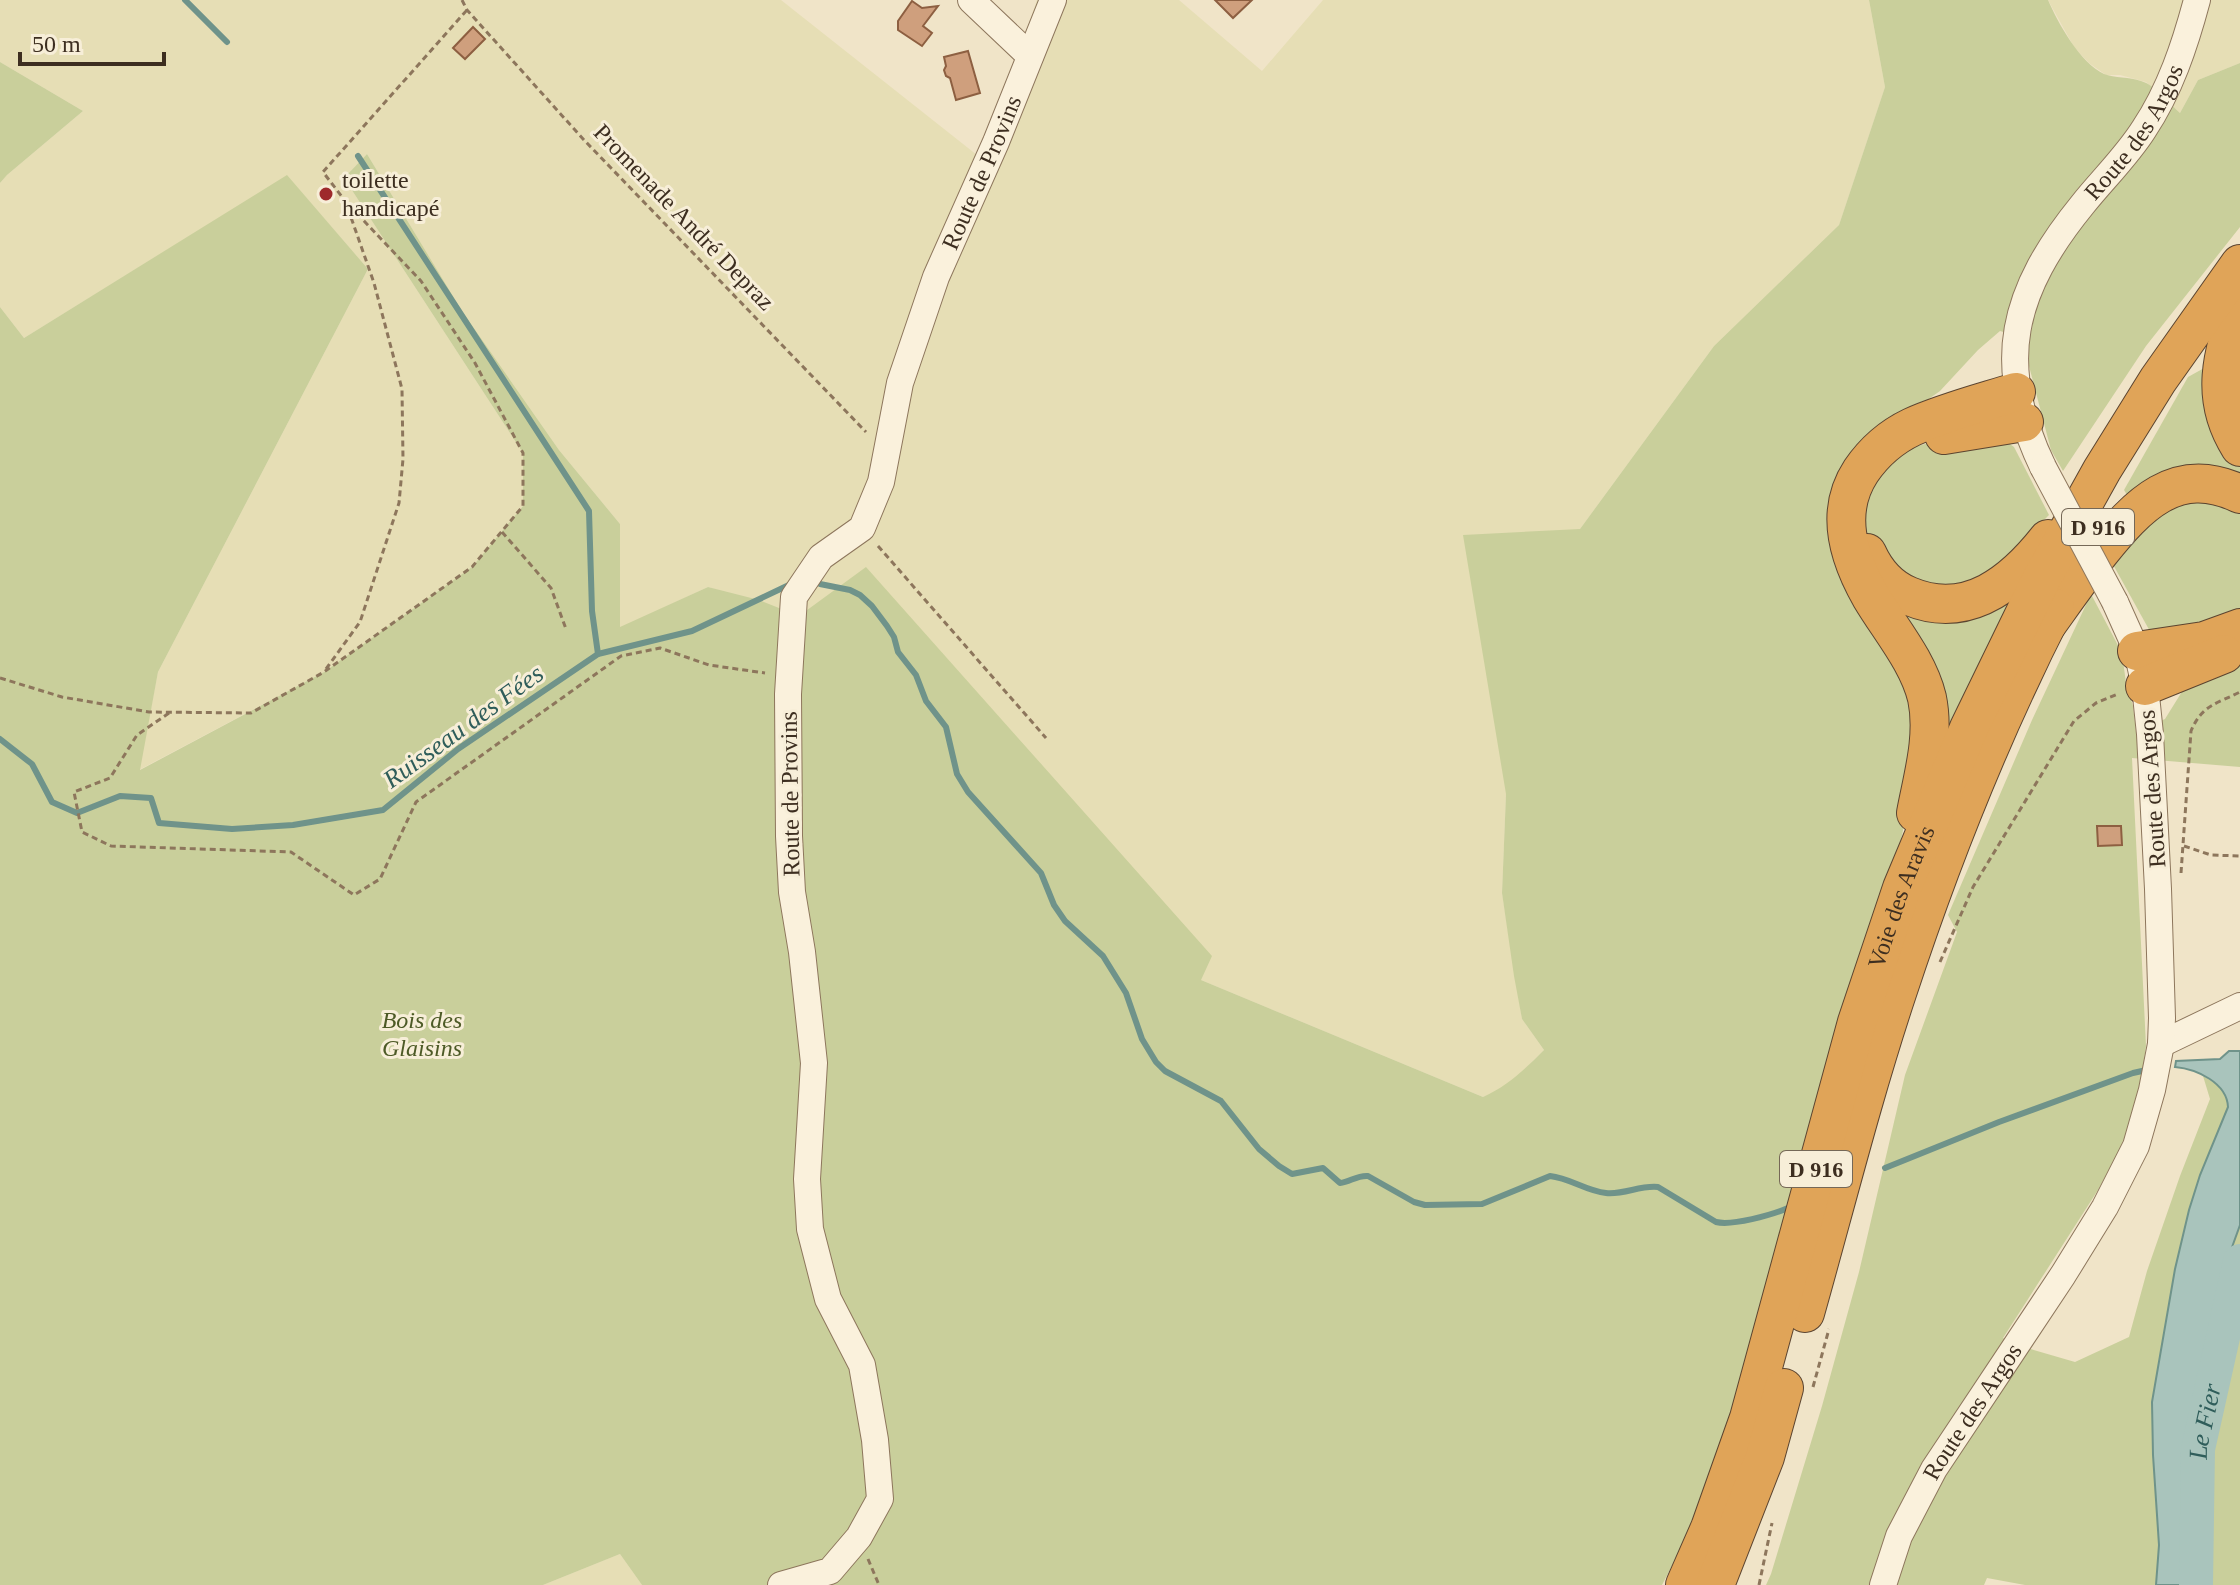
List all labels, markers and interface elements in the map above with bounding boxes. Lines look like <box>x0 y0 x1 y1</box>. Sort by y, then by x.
scale bar <box>20 16 164 66</box>
text: 50 m <box>32 31 81 57</box>
street label: Route des Argos <box>2079 61 2188 205</box>
street label: Route de Provins <box>937 92 1026 254</box>
street label: Promenade André Depraz <box>589 119 779 315</box>
place label: toilette handicapé <box>342 167 439 221</box>
marker: toilette handicapé <box>317 185 335 203</box>
road number: D 916 <box>2062 509 2134 545</box>
water label: Ruisseau des Fées <box>377 659 549 795</box>
street label: Route des Argos <box>2134 709 2170 869</box>
street label: Route de Provins <box>776 711 804 877</box>
street label: Voie des Aravis <box>1863 822 1940 972</box>
park label: Bois des Glaisins <box>382 1007 462 1061</box>
road number: D 916 <box>1780 1151 1852 1187</box>
street label: Route des Argos <box>1918 1339 2027 1484</box>
water label: Le Fier <box>2184 1380 2227 1461</box>

